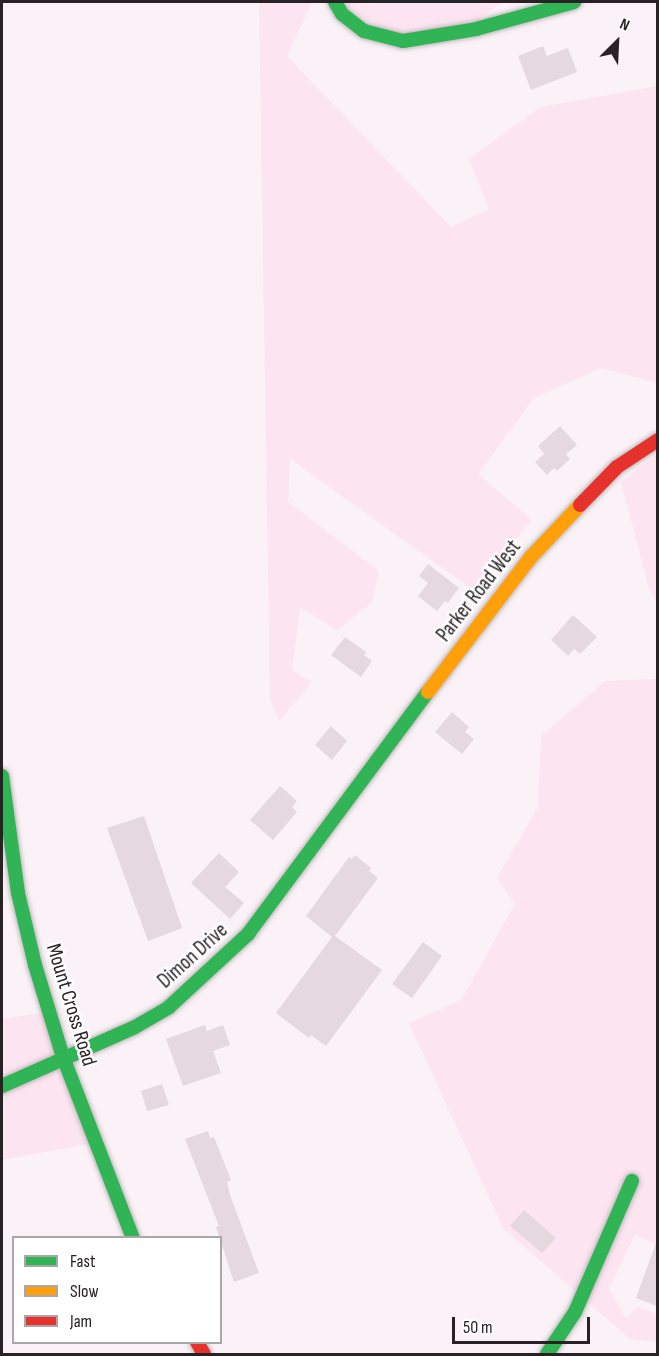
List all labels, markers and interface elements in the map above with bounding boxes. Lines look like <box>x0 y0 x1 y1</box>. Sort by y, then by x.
north arrow <box>587 12 647 72</box>
text: N <box>617 15 632 36</box>
street label: Parker Road West <box>431 535 527 647</box>
street label: Dimon Drive <box>153 918 233 994</box>
street label: Mount Cross Road <box>40 941 102 1069</box>
legend <box>12 1236 222 1344</box>
text: Fast <box>70 1251 95 1272</box>
text: Slow <box>70 1281 99 1302</box>
scale bar <box>455 1305 593 1343</box>
text: Jam <box>70 1311 92 1332</box>
text: 50 m <box>463 1317 493 1338</box>

